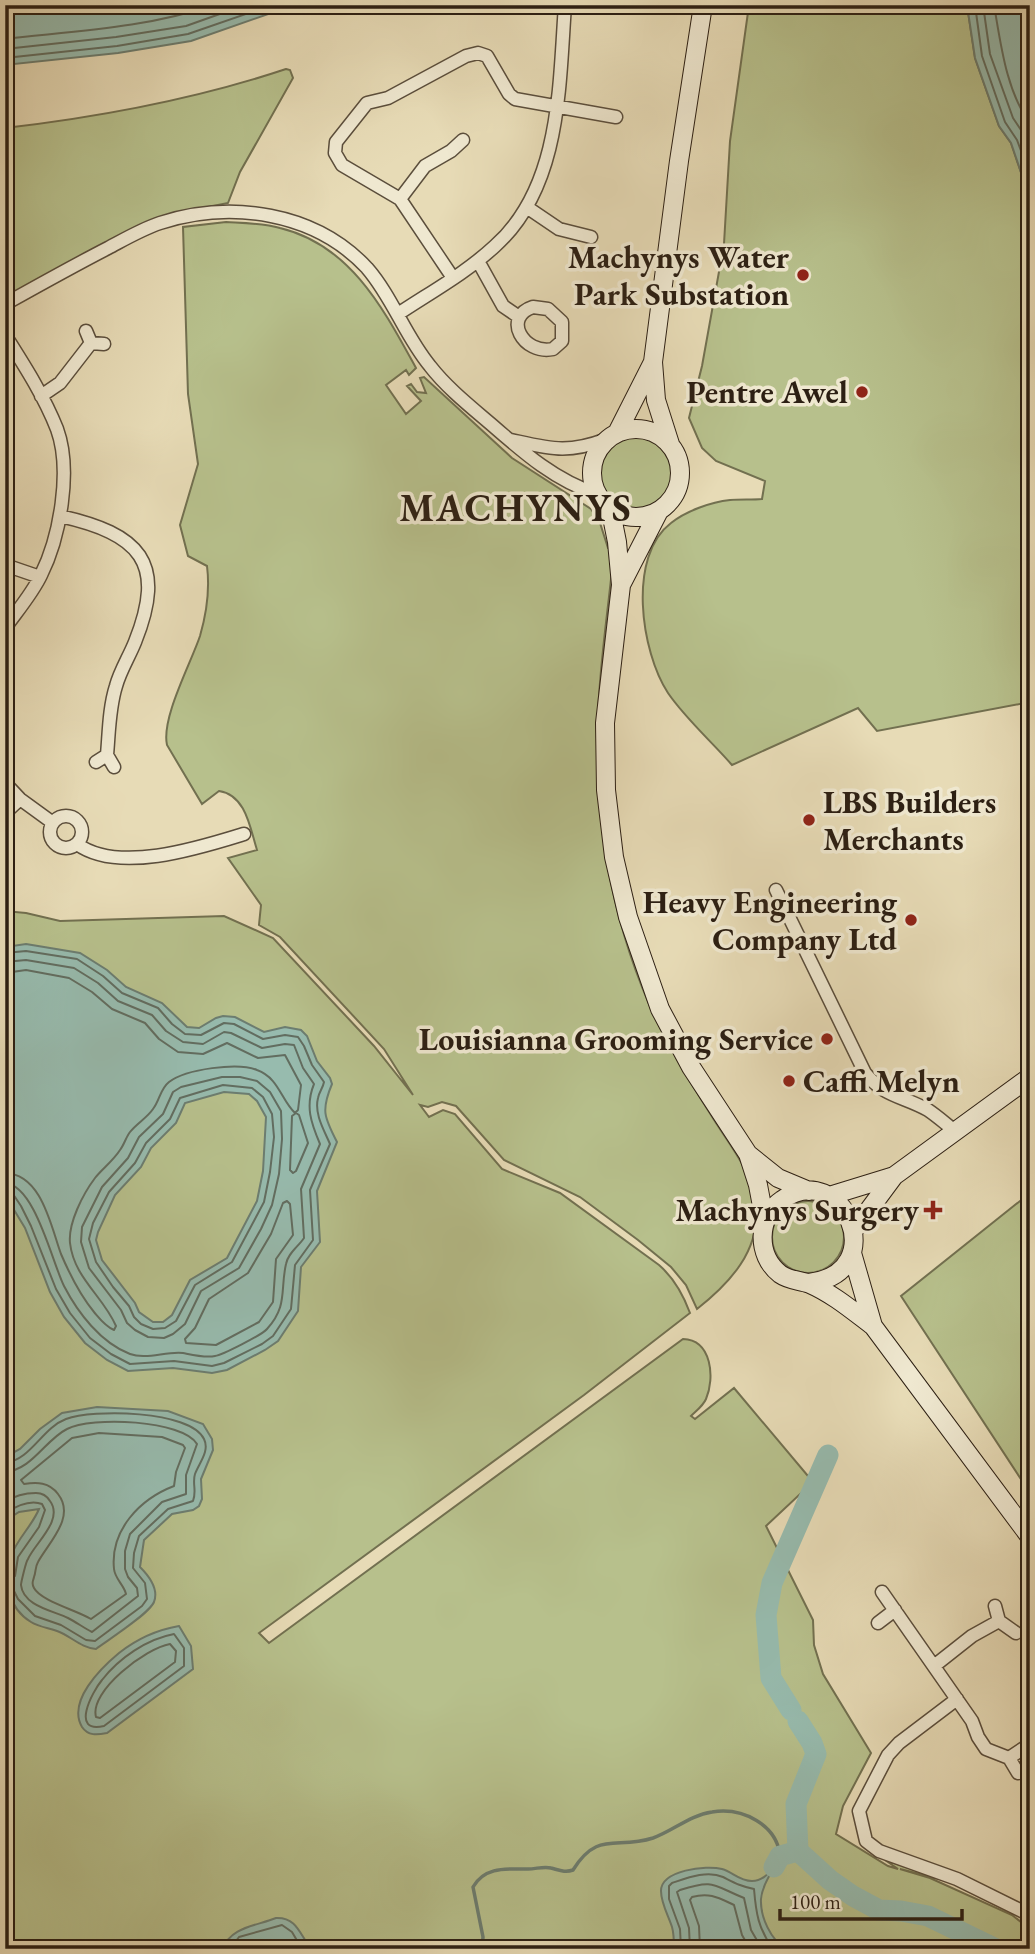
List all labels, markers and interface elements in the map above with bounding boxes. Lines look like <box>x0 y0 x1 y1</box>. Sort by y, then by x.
place label: Machynys Water Park Substation <box>568 236 790 315</box>
marker: Machynys Water Park Substation <box>795 267 811 283</box>
place label: Pentre Awel <box>686 371 848 413</box>
marker: Pentre Awel <box>854 384 870 400</box>
district label: MACHYNYS <box>399 483 633 532</box>
place label: LBS Builders Merchants <box>823 781 996 860</box>
marker: LBS Builders Merchants <box>801 812 817 828</box>
place label: Heavy Engineering Company Ltd <box>643 881 898 960</box>
marker: Heavy Engineering Company Ltd <box>903 912 919 928</box>
place label: Louisianna Grooming Service <box>419 1018 813 1060</box>
marker: Louisianna Grooming Service <box>819 1031 835 1047</box>
place label: Caffi Melyn <box>803 1060 960 1102</box>
marker: Caffi Melyn <box>781 1073 797 1089</box>
place label: Machynys Surgery <box>675 1189 920 1231</box>
marker: Machynys Surgery <box>925 1202 941 1218</box>
scale bar <box>780 1877 962 1921</box>
text: 100 m <box>790 1888 841 1915</box>

